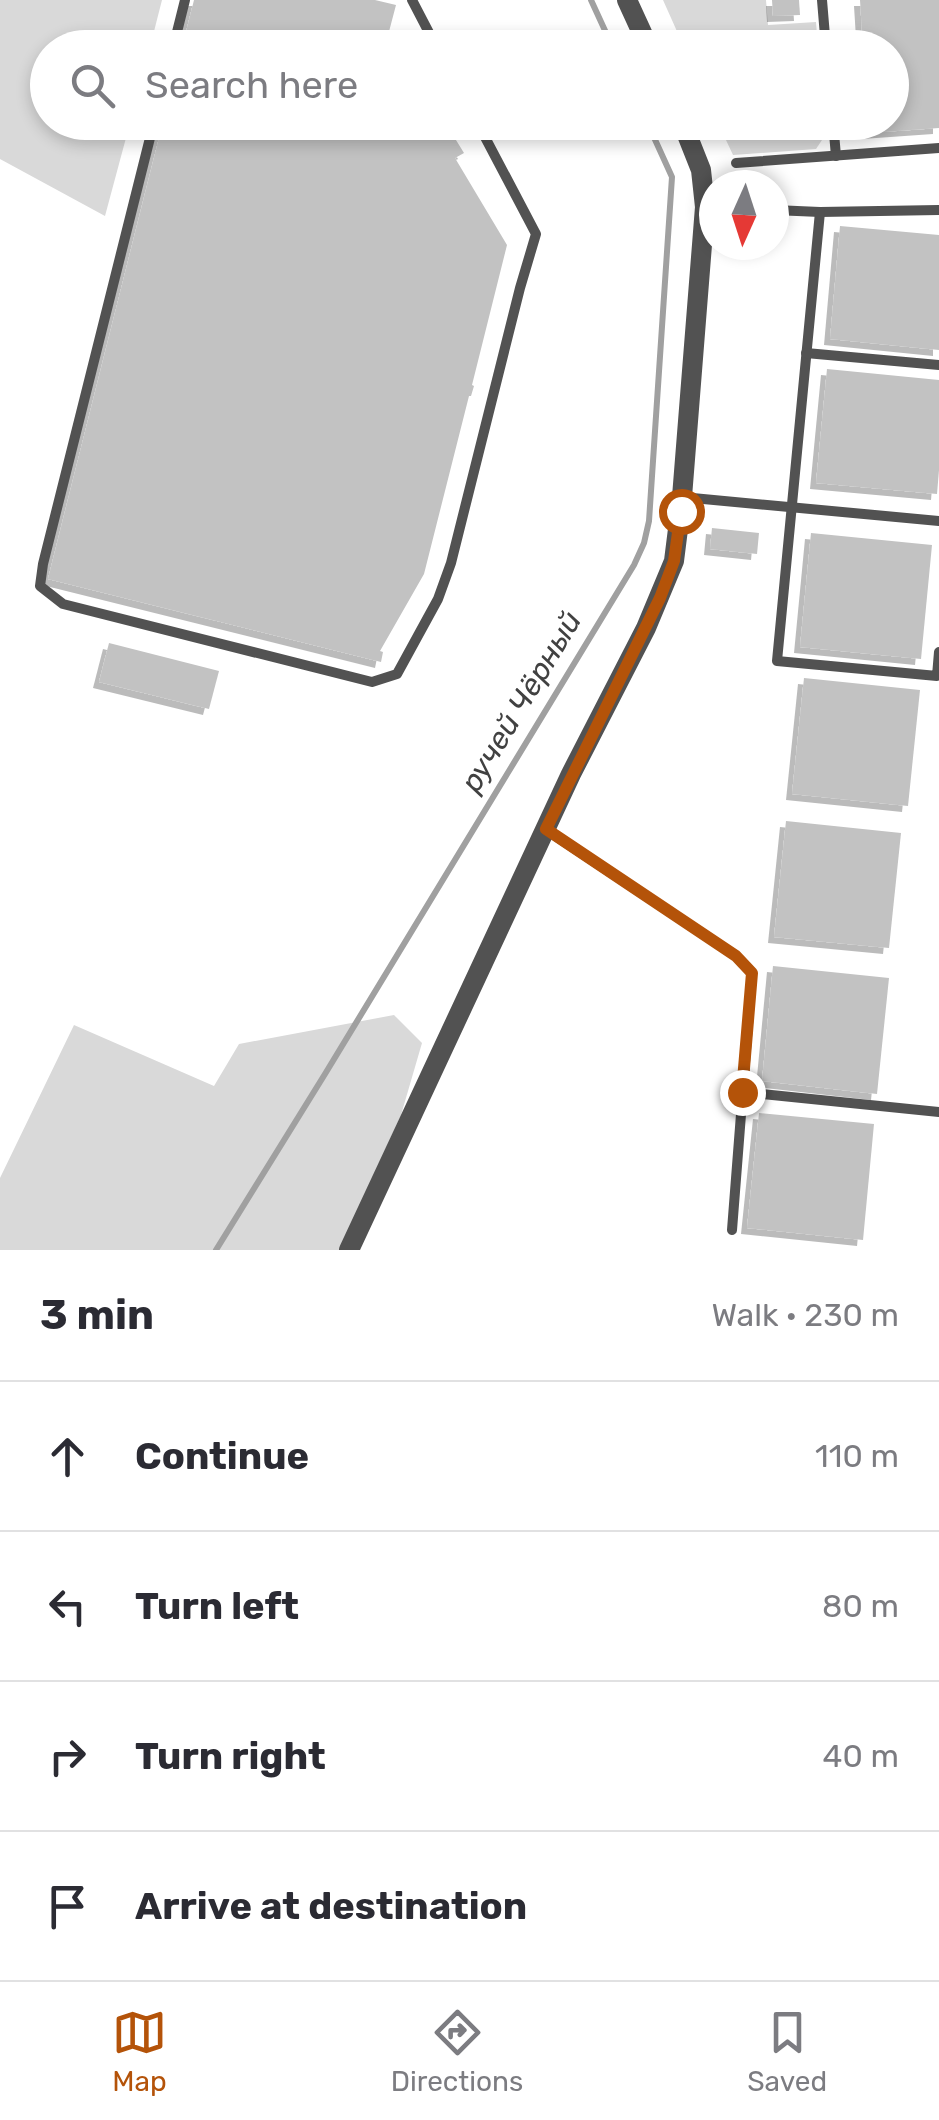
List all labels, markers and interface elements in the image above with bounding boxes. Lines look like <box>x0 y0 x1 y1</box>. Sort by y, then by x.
search box <box>30 30 909 140</box>
icon: search <box>65 58 120 113</box>
text: Search here <box>145 62 358 108</box>
north arrow <box>699 170 789 260</box>
route start <box>659 489 705 535</box>
water label: ручей Чёрный <box>453 605 589 799</box>
route end <box>720 1070 766 1116</box>
text: 3 min <box>40 1290 154 1340</box>
text: Walk · 230 m <box>712 1296 899 1334</box>
icon: ahead <box>40 1429 95 1484</box>
text: Continue <box>135 1433 309 1479</box>
text: 110 m <box>815 1437 899 1475</box>
icon: left <box>40 1579 95 1634</box>
text: Turn left <box>135 1583 299 1629</box>
text: 80 m <box>822 1587 899 1625</box>
icon: right <box>40 1729 95 1784</box>
text: Turn right <box>135 1733 326 1779</box>
text: 40 m <box>823 1737 899 1775</box>
icon: arrive <box>40 1879 95 1934</box>
text: Arrive at destination <box>135 1883 527 1929</box>
tab: Map <box>112 2005 167 2098</box>
tab: Directions <box>391 2005 523 2098</box>
tab: Saved <box>747 2005 827 2098</box>

